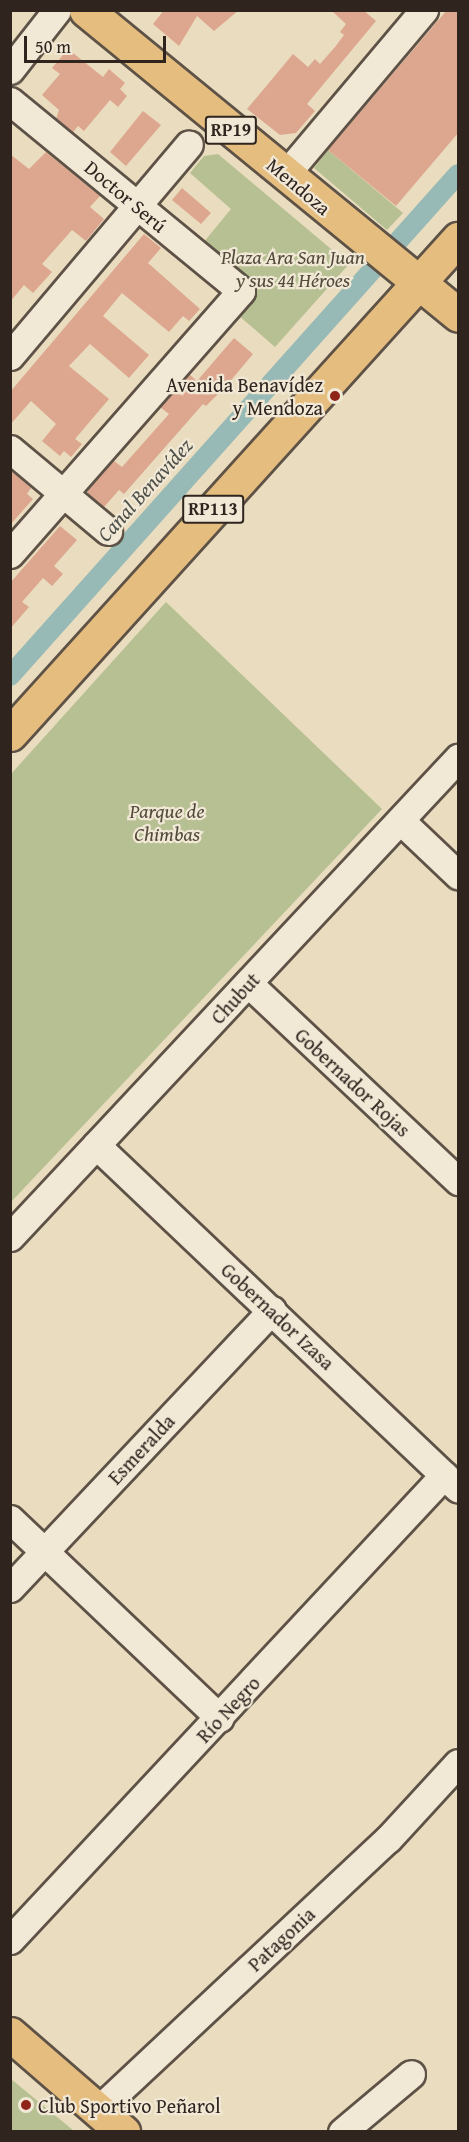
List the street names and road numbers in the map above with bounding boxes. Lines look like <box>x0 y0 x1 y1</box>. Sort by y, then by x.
road number: RP19 <box>204 115 258 145</box>
street label: Mendoza <box>262 152 336 220</box>
street label: Doctor Serú <box>80 155 172 237</box>
road number: RP113 <box>182 494 244 524</box>
street label: Chubut <box>205 967 265 1029</box>
street label: Gobernador Rojas <box>290 1023 416 1141</box>
street label: Gobernador Izasa <box>216 1257 340 1375</box>
street label: Esmeralda <box>103 1409 179 1489</box>
street label: Río Negro <box>191 1671 265 1747</box>
street label: Patagonia <box>242 1902 320 1976</box>

